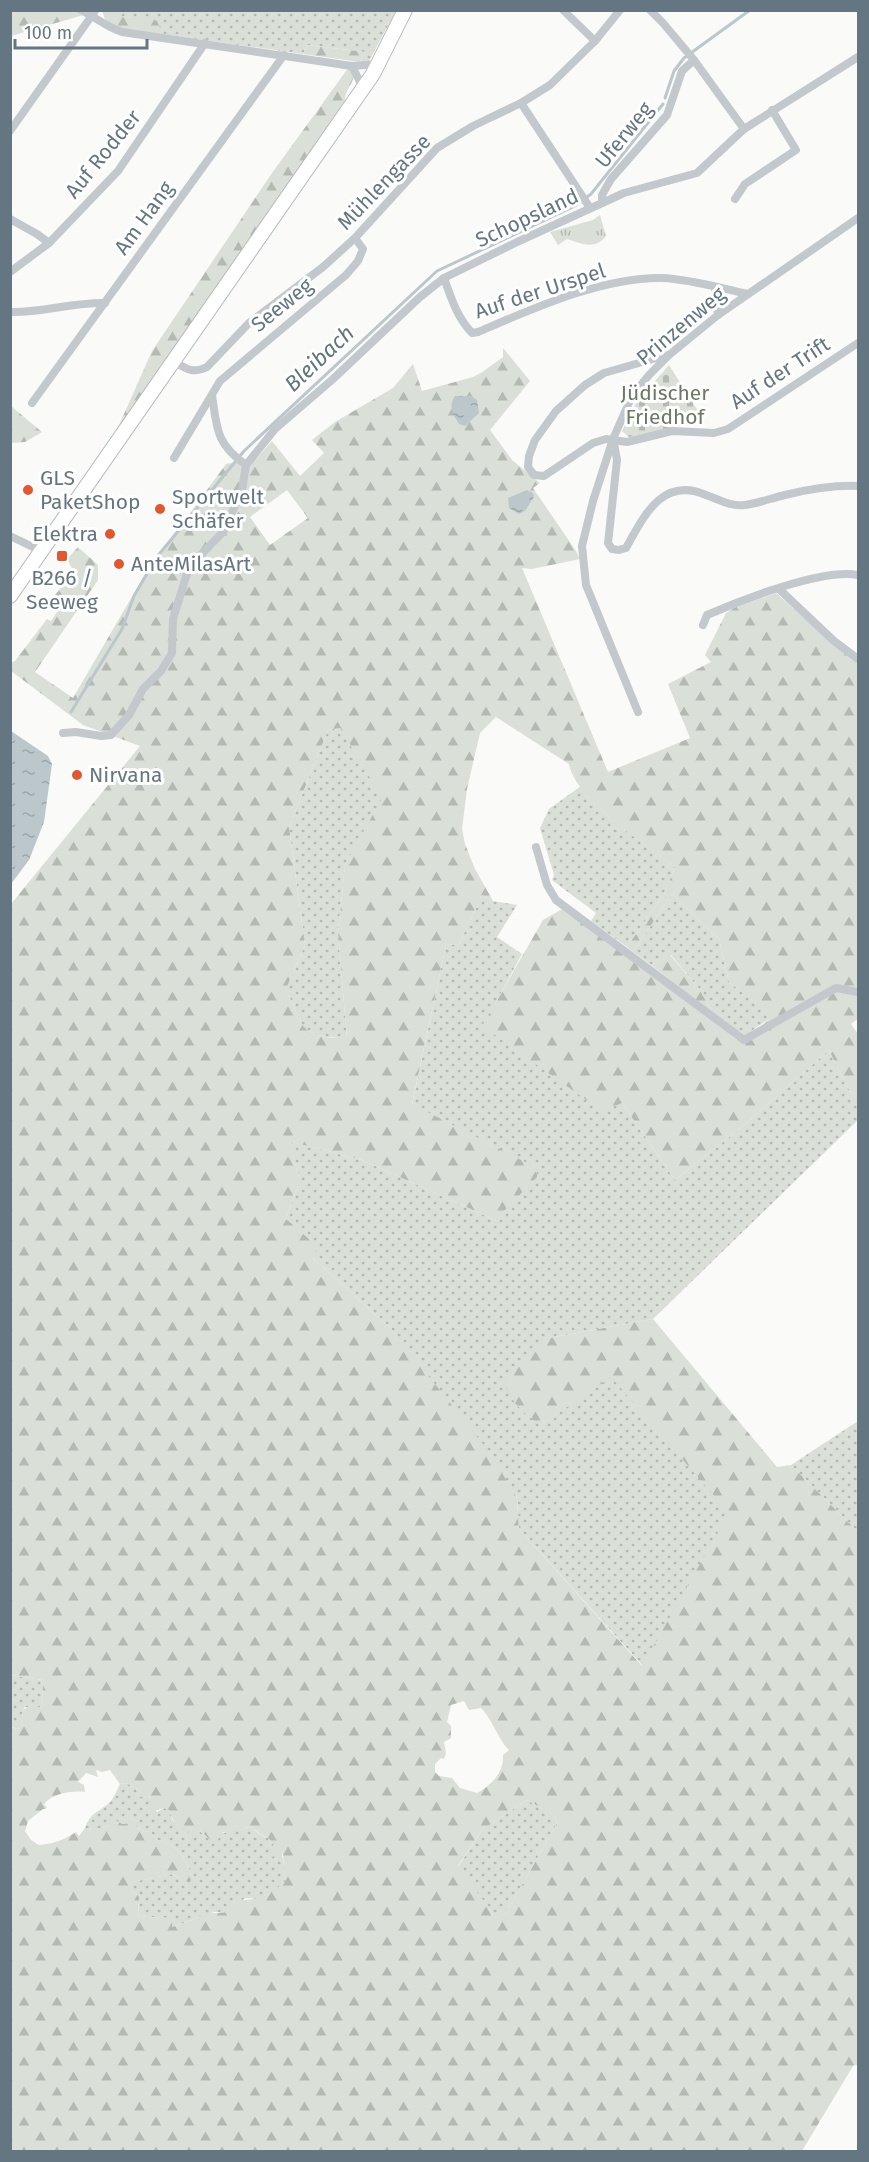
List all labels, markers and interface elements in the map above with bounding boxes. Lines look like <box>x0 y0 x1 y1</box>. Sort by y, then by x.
scale bar <box>15 12 147 50</box>
text: 100 m <box>24 22 72 44</box>
street label: Uferweg <box>589 97 659 173</box>
street label: Auf Rodder <box>59 105 147 203</box>
street label: Mühlengasse <box>332 129 436 235</box>
street label: Am Hang <box>109 176 179 260</box>
street label: Schopsland <box>471 183 583 253</box>
street label: Auf der Urspel <box>471 258 609 324</box>
street label: Seeweg <box>246 272 318 338</box>
street label: Prinzenweg <box>631 281 731 371</box>
water label: Bleibach <box>279 319 360 397</box>
street label: Auf der Trift <box>725 331 835 415</box>
park label: Jüdischer Friedhof <box>621 380 709 430</box>
place label: GLS PaketShop <box>40 465 141 515</box>
marker: GLS PaketShop <box>21 483 35 497</box>
place label: Sportwelt Schäfer <box>172 484 265 534</box>
marker: Sportwelt Schäfer <box>153 502 167 516</box>
place label: Elektra <box>32 521 98 547</box>
marker: Elektra <box>103 527 117 541</box>
marker: B266 / Seeweg <box>55 549 69 563</box>
place label: AnteMilasArt <box>131 551 252 577</box>
marker: AnteMilasArt <box>112 557 126 571</box>
place label: B266 / Seeweg <box>26 565 98 615</box>
place label: Nirvana <box>89 762 163 788</box>
marker: Nirvana <box>70 768 84 782</box>

